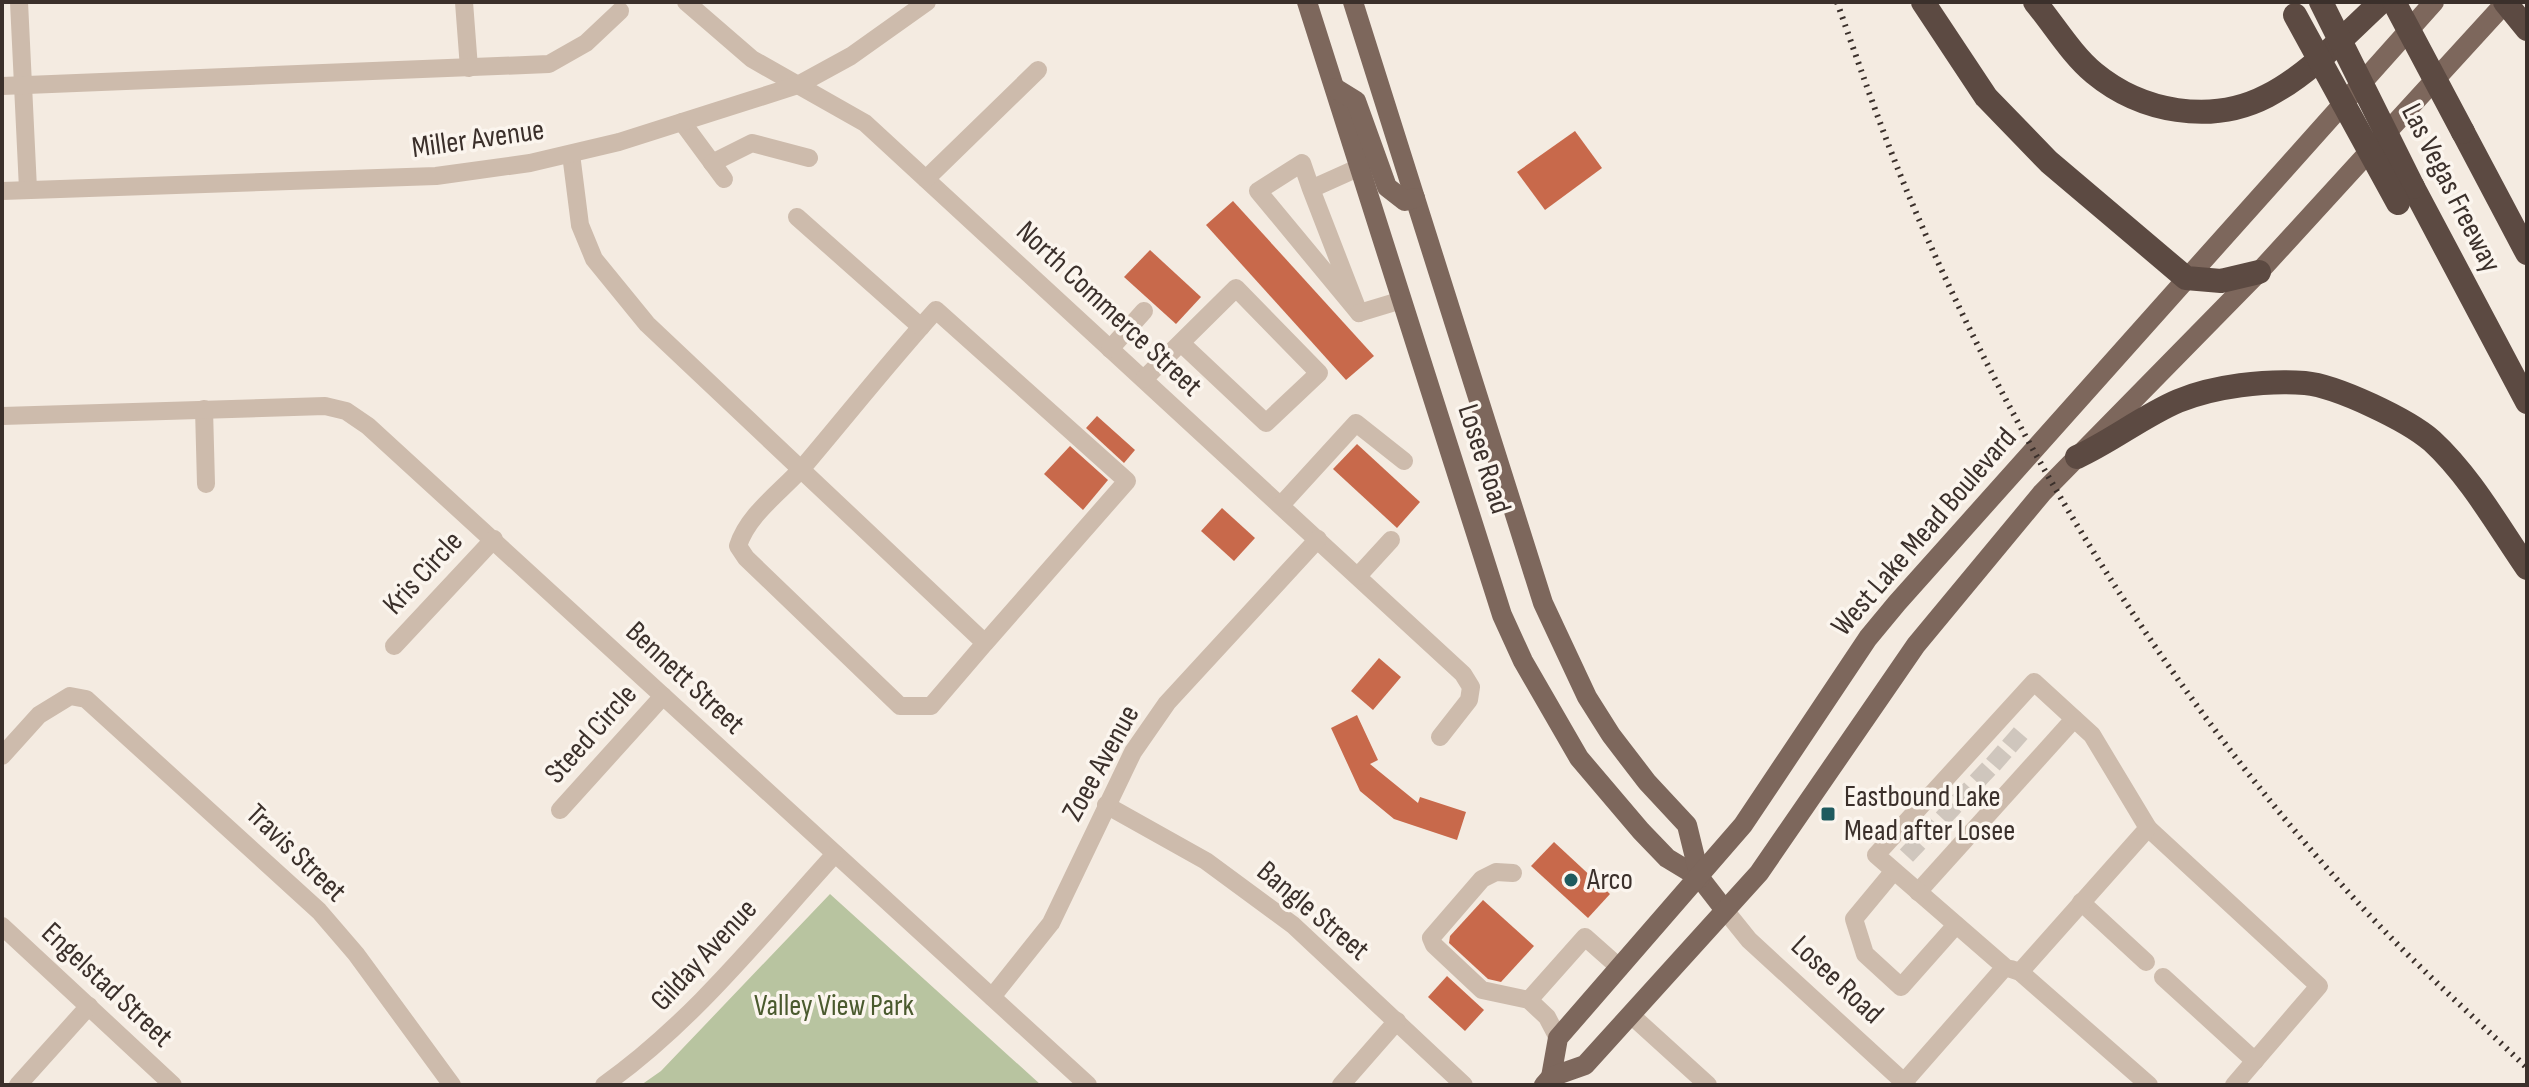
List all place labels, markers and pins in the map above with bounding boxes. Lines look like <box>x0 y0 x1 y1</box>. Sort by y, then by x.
place label: Eastbound Lake Mead after Losee <box>1844 779 2015 849</box>
marker: Eastbound Lake Mead after Losee <box>1819 805 1837 823</box>
place label: Arco <box>1586 862 1633 898</box>
marker: Arco <box>1562 871 1580 889</box>

